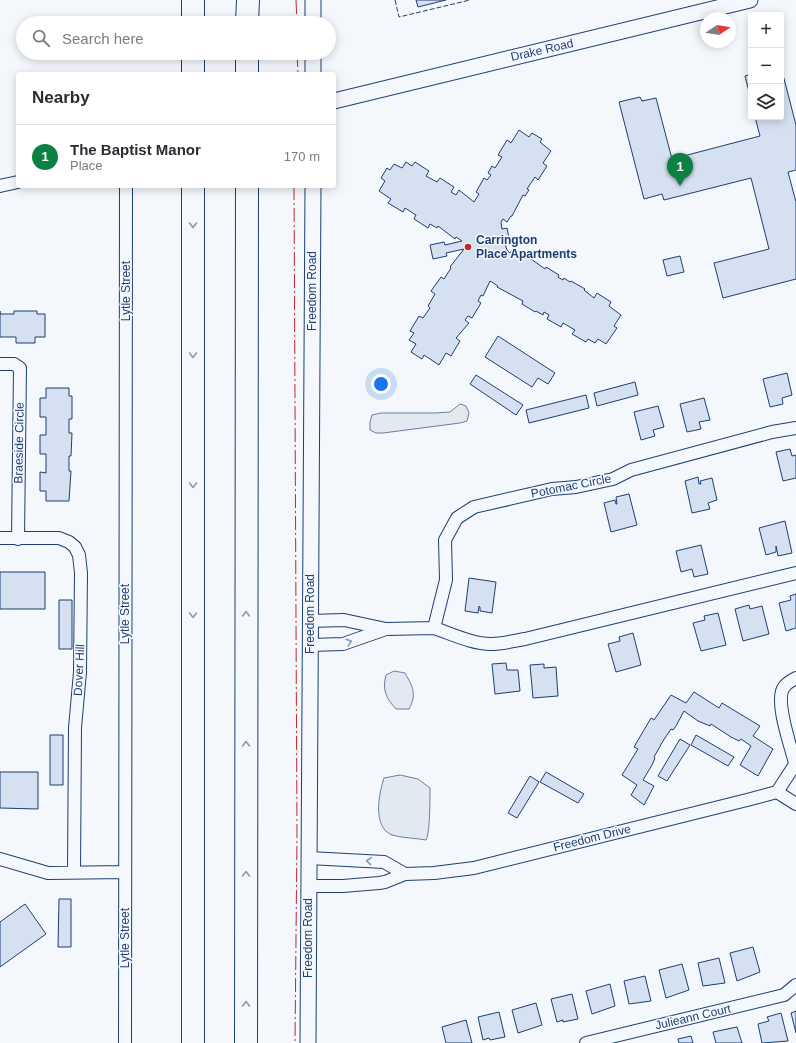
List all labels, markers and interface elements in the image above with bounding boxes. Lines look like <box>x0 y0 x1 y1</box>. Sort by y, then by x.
north arrow <box>700 12 736 48</box>
map controls <box>748 12 784 120</box>
button: + <box>748 12 784 48</box>
search box <box>16 16 336 60</box>
icon: search <box>30 27 52 49</box>
text: Search here <box>62 30 144 47</box>
street label: Drake Road <box>509 36 575 64</box>
button: − <box>748 48 784 84</box>
button: layers <box>748 84 784 120</box>
text: Nearby <box>32 88 90 107</box>
text: The Baptist Manor <box>70 141 201 158</box>
text: 1 <box>41 149 49 164</box>
text: 170 m <box>284 149 320 164</box>
pin: 1 <box>667 153 693 186</box>
text: Place <box>70 158 103 173</box>
one-way arrow <box>189 222 197 228</box>
place label: Carrington Place Apartments <box>476 233 577 261</box>
marker: Carrington Place Apartments <box>463 242 473 252</box>
street label: Freedom Road <box>305 251 319 331</box>
street label: Lytle Street <box>119 260 133 321</box>
one-way arrow <box>189 352 197 358</box>
your location <box>371 374 391 394</box>
street label: Braeside Circle <box>11 402 27 484</box>
street label: Potomac Circle <box>530 471 613 501</box>
one-way arrow <box>189 482 197 488</box>
street label: Freedom Road <box>303 574 317 654</box>
street label: Lytle Street <box>118 583 132 644</box>
one-way arrow <box>242 611 250 617</box>
one-way arrow <box>189 612 197 618</box>
one-way arrow <box>345 638 352 647</box>
street label: Dover Hill <box>71 644 87 696</box>
one-way arrow <box>242 741 250 747</box>
street label: Freedom Drive <box>552 822 633 854</box>
one-way arrow <box>366 857 372 866</box>
one-way arrow <box>242 871 250 877</box>
street label: Freedom Road <box>301 898 315 978</box>
street label: Lytle Street <box>118 907 132 968</box>
one-way arrow <box>242 1001 250 1007</box>
street label: Julieann Court <box>654 1001 733 1033</box>

